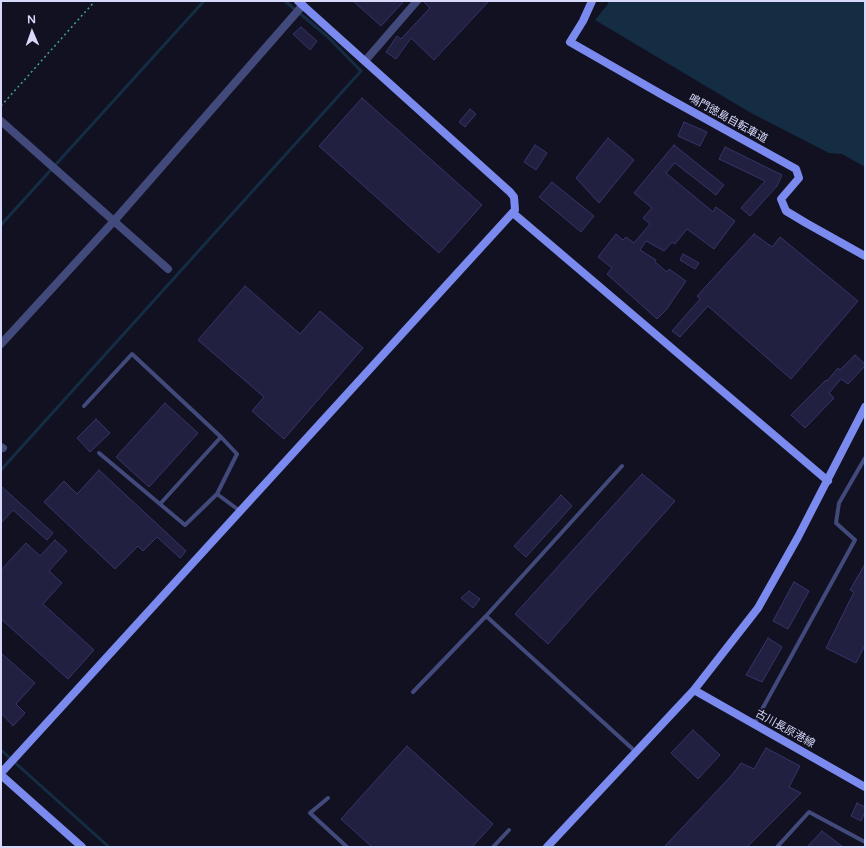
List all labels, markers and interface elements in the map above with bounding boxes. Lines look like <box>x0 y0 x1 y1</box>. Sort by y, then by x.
north arrow <box>12 12 52 52</box>
text: N <box>27 13 36 26</box>
street label: 鳴門徳島自転車道 <box>686 92 770 146</box>
street label: 古川長原港線 <box>753 707 817 751</box>

